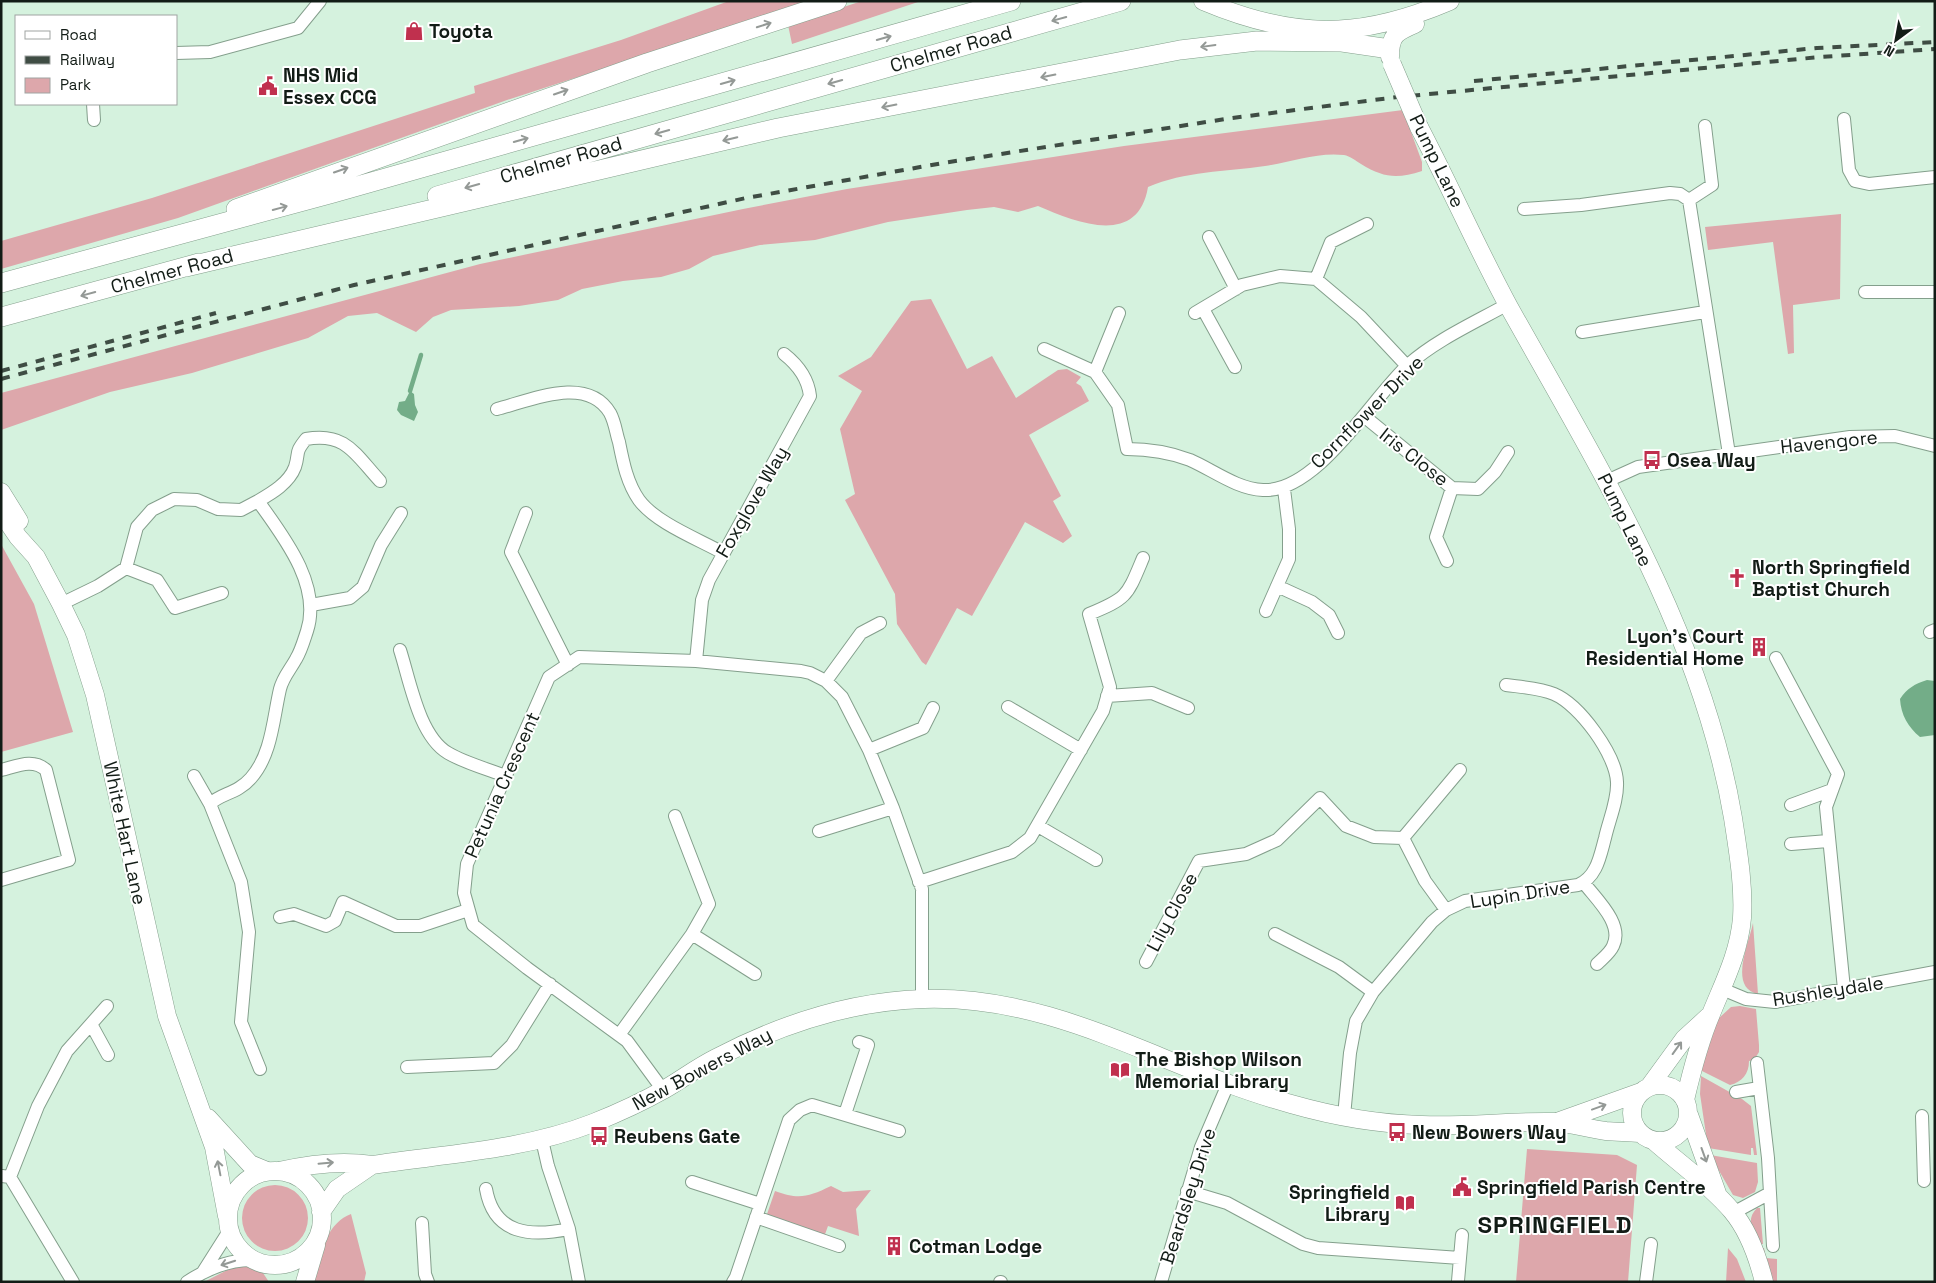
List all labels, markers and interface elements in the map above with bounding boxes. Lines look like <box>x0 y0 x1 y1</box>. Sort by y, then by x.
legend <box>15 15 178 105</box>
one-way arrow <box>1051 15 1067 24</box>
north arrow <box>1871 15 1921 65</box>
place label: Toyota <box>429 19 493 44</box>
one-way arrow <box>756 19 772 29</box>
shop icon: Toyota <box>403 20 425 42</box>
street label: Chelmer Road <box>887 20 1015 78</box>
text: Road <box>60 25 97 44</box>
one-way arrow <box>876 32 892 42</box>
one-way arrow <box>1200 41 1216 51</box>
text: N <box>1880 41 1898 61</box>
text: Railway <box>60 50 115 69</box>
place label: NHS Mid Essex CCG <box>283 63 377 110</box>
one-way arrow <box>1041 71 1057 81</box>
text: Park <box>60 75 91 94</box>
public building icon: NHS Mid Essex CCG <box>257 75 279 97</box>
one-way arrow <box>719 76 735 86</box>
one-way arrow <box>827 78 843 88</box>
one-way arrow <box>552 87 568 97</box>
one-way arrow <box>881 102 897 112</box>
street label: Pump Lane <box>1404 110 1470 212</box>
one-way arrow <box>654 127 670 137</box>
street label: Chelmer Road <box>497 131 625 189</box>
one-way arrow <box>512 135 528 144</box>
one-way arrow <box>722 135 738 144</box>
one-way arrow <box>333 165 349 174</box>
one-way arrow <box>464 181 480 191</box>
one-way arrow <box>272 202 288 212</box>
street label: Chelmer Road <box>108 243 236 299</box>
one-way arrow <box>81 289 97 299</box>
street label: Cornflower Drive <box>1305 350 1429 474</box>
street label: Iris Close <box>1374 422 1454 492</box>
street label: Havengore <box>1779 424 1879 460</box>
street label: Foxglove Way <box>710 442 794 562</box>
place label: Osea Way <box>1667 448 1756 473</box>
bus stop icon: Osea Way <box>1641 449 1663 471</box>
street label: Pump Lane <box>1592 469 1658 571</box>
place label: North Springfield Baptist Church <box>1752 555 1910 602</box>
church icon: North Springfield Baptist Church <box>1726 567 1748 589</box>
place label: Lyon's Court Residential Home <box>1586 624 1744 671</box>
building icon: Lyon's Court Residential Home <box>1748 636 1770 658</box>
street label: Petunia Crescent <box>459 708 545 862</box>
street label: White Hart Lane <box>98 759 152 907</box>
street label: Lily Close <box>1141 868 1203 956</box>
street label: Lupin Drive <box>1468 874 1572 914</box>
street label: Rushleydale <box>1771 970 1885 1012</box>
street label: New Bowers Way <box>628 1022 776 1116</box>
one-way arrow <box>1672 1041 1682 1055</box>
place label: The Bishop Wilson Memorial Library <box>1135 1047 1302 1094</box>
library icon: The Bishop Wilson Memorial Library <box>1109 1059 1131 1081</box>
one-way arrow <box>1591 1102 1606 1111</box>
place label: New Bowers Way <box>1412 1120 1567 1145</box>
bus stop icon: New Bowers Way <box>1386 1121 1408 1143</box>
place label: Reubens Gate <box>614 1124 740 1149</box>
bus stop icon: Reubens Gate <box>588 1125 610 1147</box>
street label: Beardsley Drive <box>1154 1125 1222 1267</box>
one-way arrow <box>1700 1147 1709 1163</box>
one-way arrow <box>317 1159 333 1168</box>
one-way arrow <box>214 1161 223 1177</box>
place label: Springfield Parish Centre <box>1477 1175 1706 1200</box>
public building icon: Springfield Parish Centre <box>1451 1176 1473 1198</box>
place label: Springfield Library <box>1289 1180 1390 1227</box>
library icon: Springfield Library <box>1394 1192 1416 1214</box>
district label: SPRINGFIELD <box>1478 1209 1632 1240</box>
place label: Cotman Lodge <box>909 1234 1042 1259</box>
building icon: Cotman Lodge <box>883 1235 905 1257</box>
one-way arrow <box>221 1259 237 1269</box>

